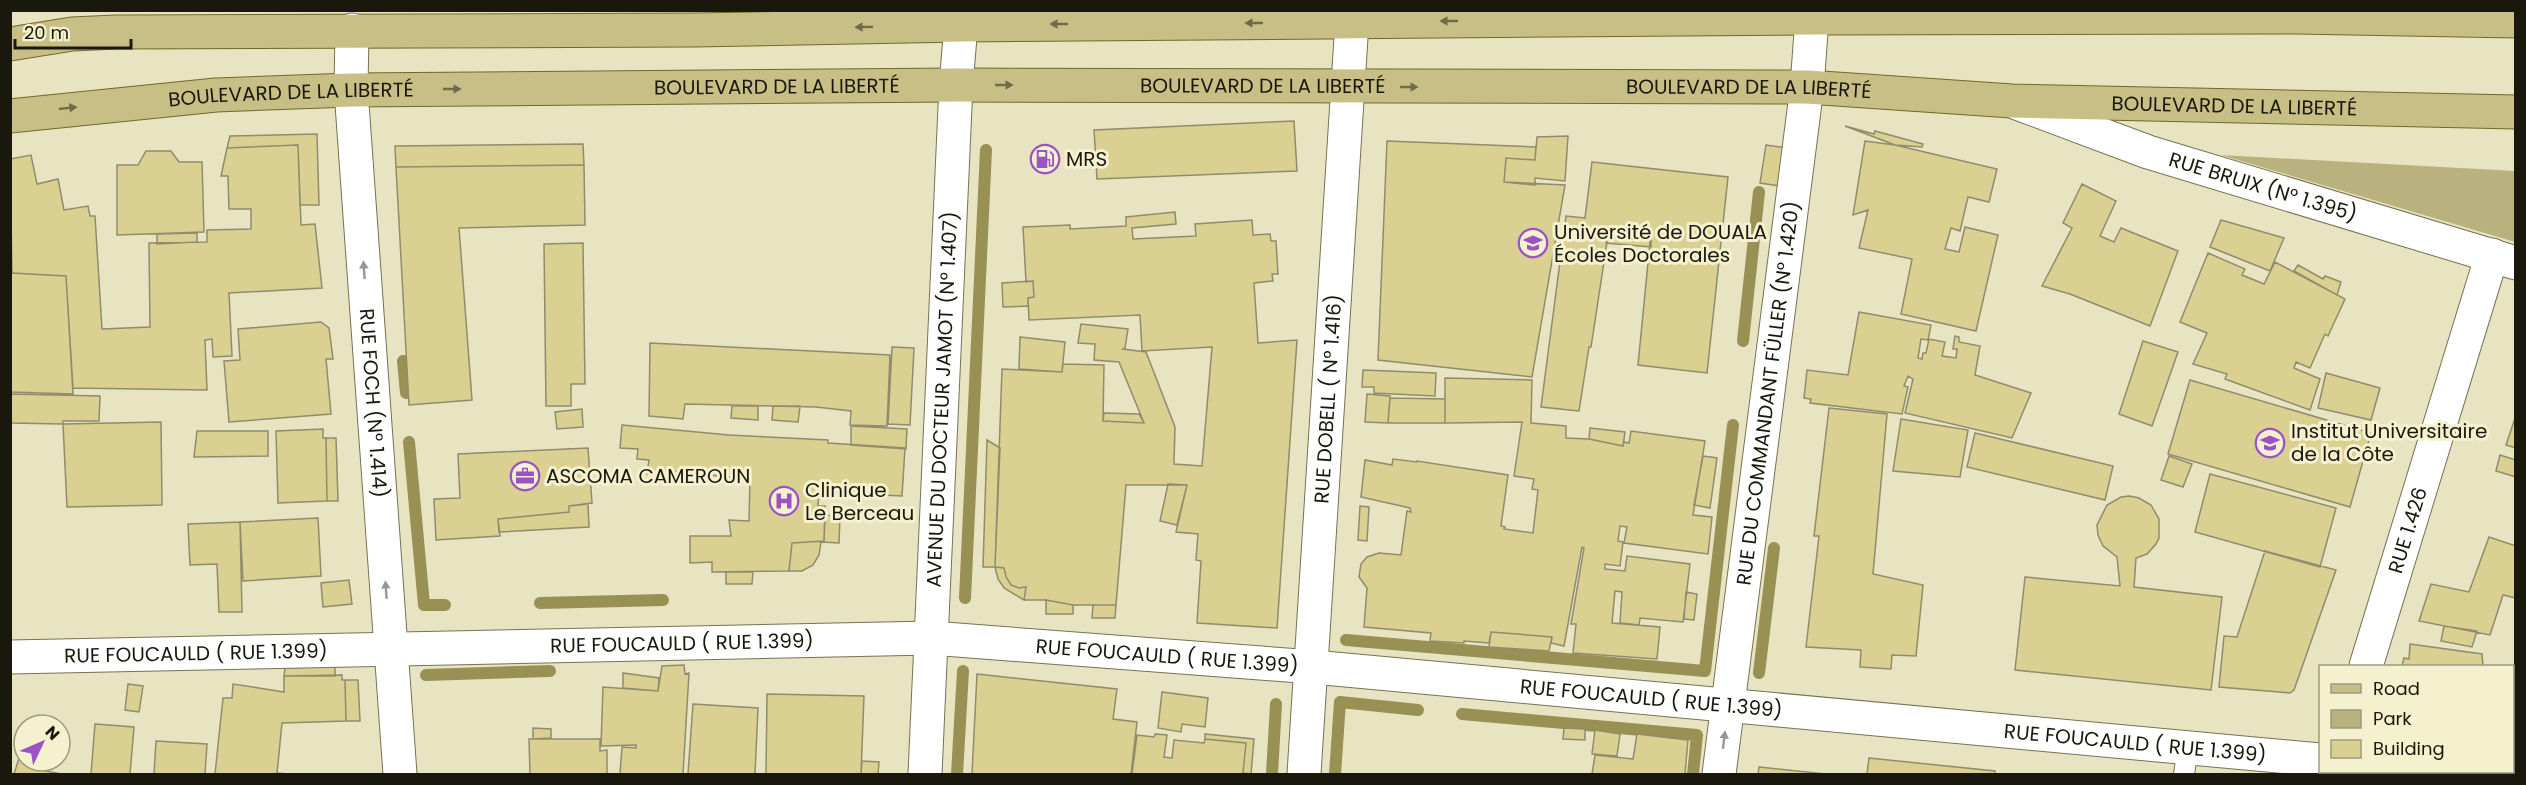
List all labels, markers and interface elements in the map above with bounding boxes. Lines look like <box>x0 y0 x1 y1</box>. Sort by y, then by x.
scale bar <box>15 12 130 50</box>
one-way arrow <box>1440 16 1459 26</box>
one-way arrow <box>1245 18 1264 28</box>
one-way arrow <box>1050 19 1069 29</box>
text: 20 m <box>24 20 69 45</box>
one-way arrow <box>855 22 874 32</box>
street label: BOULEVARD DE LA LIBERTÉ <box>654 71 900 101</box>
street label: BOULEVARD DE LA LIBERTÉ <box>1140 71 1386 100</box>
street label: BOULEVARD DE LA LIBERTÉ <box>1626 73 1872 105</box>
street label: BOULEVARD DE LA LIBERTÉ <box>167 75 414 114</box>
one-way arrow <box>994 80 1013 90</box>
one-way arrow <box>1399 82 1418 92</box>
one-way arrow <box>442 84 461 94</box>
street label: BOULEVARD DE LA LIBERTÉ <box>2111 89 2357 123</box>
one-way arrow <box>59 103 78 113</box>
fuel station icon: MRS <box>1029 143 1061 175</box>
place label: MRS <box>1066 145 1107 173</box>
street label: RUE BRUIX (N° 1.395) <box>2166 145 2361 228</box>
street label: RUE DU COMMANDANT FÜLLER (N° 1.420) <box>1729 199 1806 587</box>
street label: AVENUE DU DOCTEUR JAMOT (N° 1.407) <box>919 211 964 588</box>
place label: Université de DOUALA Écoles Doctorales <box>1554 218 1767 269</box>
school or university icon: Université de DOUALA Écoles Doctorales <box>1517 227 1549 259</box>
one-way arrow <box>359 260 368 279</box>
street label: RUE DOBELL ( N° 1.416) <box>1307 293 1349 504</box>
street label: RUE FOCH (N° 1.414) <box>353 308 394 499</box>
place label: Institut Universitaire de la Côte <box>2291 417 2487 468</box>
school or university icon: Institut Universitaire de la Côte <box>2254 427 2286 459</box>
office icon: ASCOMA CAMEROUN <box>509 460 541 492</box>
place label: ASCOMA CAMEROUN <box>546 462 750 490</box>
place label: Clinique Le Berceau <box>805 476 914 527</box>
street label: RUE 1.426 <box>2381 484 2434 577</box>
hospital icon: Clinique Le Berceau <box>768 485 800 517</box>
one-way arrow <box>381 580 391 599</box>
street label: RUE FOUCAULD ( RUE 1.399) <box>550 626 814 660</box>
street label: RUE FOUCAULD ( RUE 1.399) <box>1035 632 1300 680</box>
street label: RUE FOUCAULD ( RUE 1.399) <box>64 636 328 670</box>
legend <box>2319 665 2514 773</box>
street label: RUE FOUCAULD ( RUE 1.399) <box>1519 672 1784 724</box>
text: Road <box>2373 676 2420 701</box>
text: Park <box>2373 706 2412 731</box>
north arrow <box>12 713 72 773</box>
street label: RUE FOUCAULD ( RUE 1.399) <box>2003 717 2268 769</box>
text: N <box>40 721 65 745</box>
one-way arrow <box>1719 730 1728 749</box>
text: Building <box>2373 736 2445 761</box>

